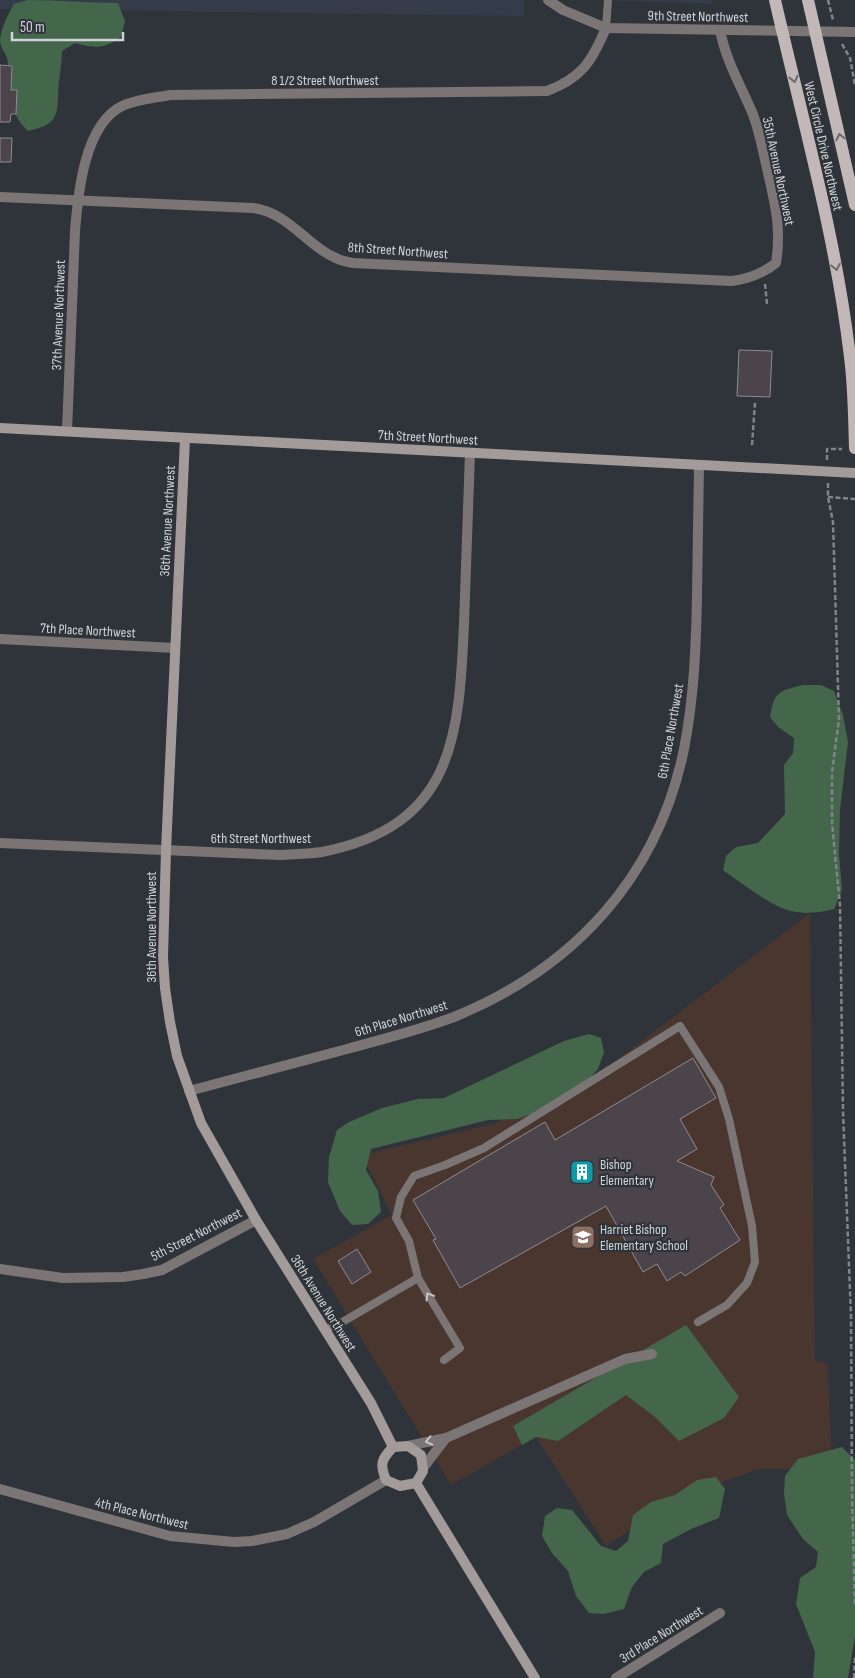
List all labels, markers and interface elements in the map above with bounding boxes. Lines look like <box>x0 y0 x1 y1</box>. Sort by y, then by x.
street label: 9th Street Northwest <box>648 7 748 26</box>
scale bar <box>12 10 124 42</box>
text: 50 m <box>20 18 45 37</box>
street label: 8 1/2 Street Northwest <box>271 72 379 89</box>
one-way arrow <box>788 74 798 82</box>
street label: West Circle Drive Northwest <box>800 80 847 212</box>
street label: 35th Avenue Northwest <box>759 115 798 227</box>
one-way arrow <box>835 133 846 142</box>
street label: 8th Street Northwest <box>347 239 449 262</box>
street label: 37th Avenue Northwest <box>48 259 69 371</box>
one-way arrow <box>830 263 840 271</box>
street label: 7th Street Northwest <box>378 426 478 449</box>
street label: 36th Avenue Northwest <box>156 465 179 577</box>
street label: 7th Place Northwest <box>40 620 136 641</box>
street label: 6th Place Northwest <box>654 682 687 780</box>
street label: 6th Street Northwest <box>211 830 311 847</box>
street label: 36th Avenue Northwest <box>143 871 160 983</box>
street label: 6th Place Northwest <box>353 996 450 1041</box>
place label: Bishop Elementary <box>600 1156 654 1189</box>
building icon: Bishop Elementary <box>569 1159 595 1185</box>
street label: 5th Street Northwest <box>148 1204 245 1265</box>
place label: Harriet Bishop Elementary School <box>600 1221 688 1254</box>
school or university icon: Harriet Bishop Elementary School <box>570 1224 596 1250</box>
street label: 36th Avenue Northwest <box>287 1252 360 1355</box>
one-way arrow <box>425 1293 435 1302</box>
one-way arrow <box>424 1435 433 1446</box>
street label: 4th Place Northwest <box>93 1494 190 1533</box>
street label: 3rd Place Northwest <box>616 1602 706 1667</box>

